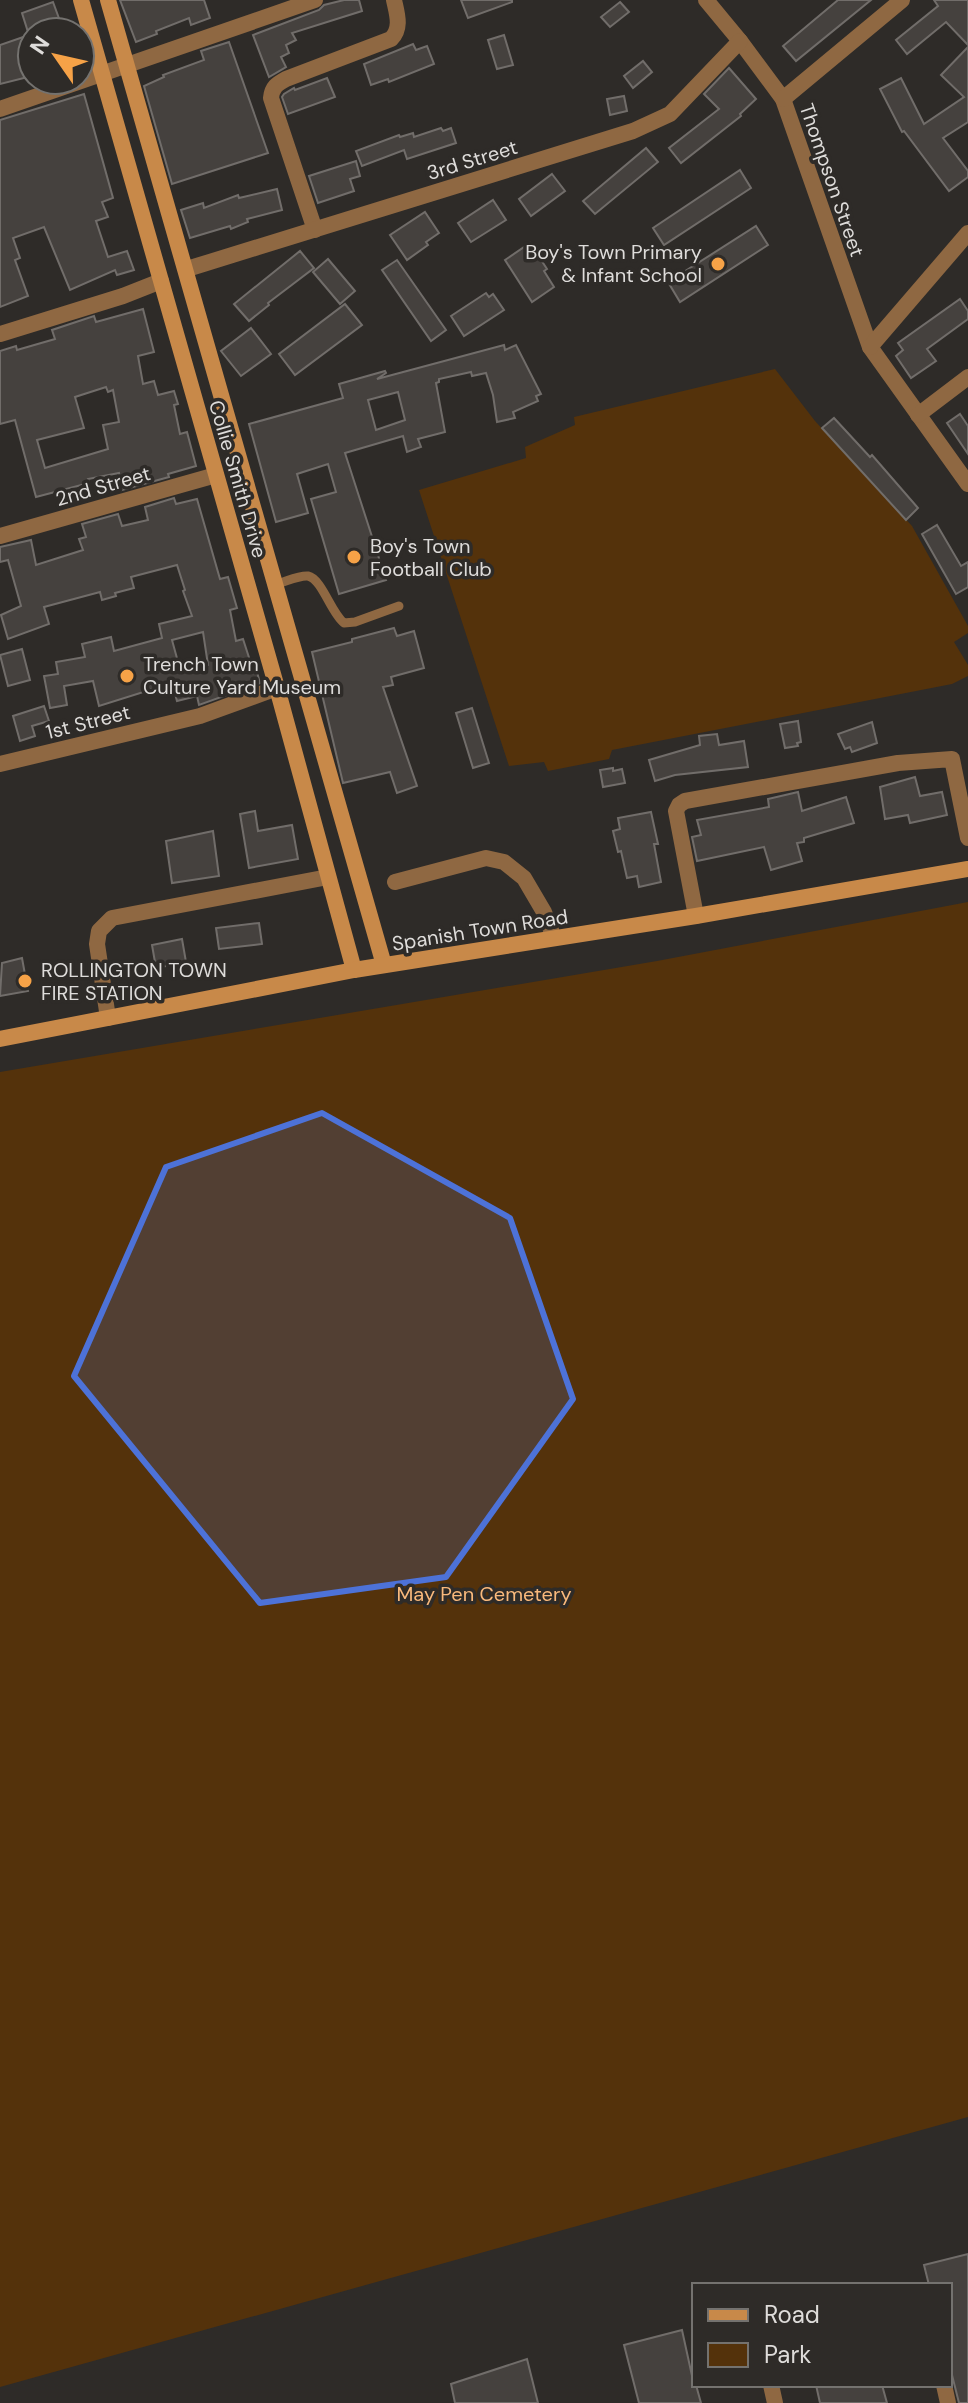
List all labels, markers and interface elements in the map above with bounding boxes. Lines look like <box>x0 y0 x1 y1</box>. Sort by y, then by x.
north arrow <box>16 16 96 96</box>
text: N <box>23 30 56 60</box>
street label: Thompson Street <box>794 100 870 260</box>
street label: 3rd Street <box>424 134 521 186</box>
place label: Boy's Town Primary & Infant School <box>525 239 702 288</box>
marker: Boy's Town Primary & Infant School <box>709 255 727 273</box>
street label: Collie Smith Drive <box>203 397 273 561</box>
street label: 2nd Street <box>53 460 154 512</box>
place label: Boy's Town Football Club <box>370 533 492 582</box>
marker: Boy's Town Football Club <box>345 548 363 566</box>
place label: Trench Town Culture Yard Museum <box>143 651 341 700</box>
marker: Trench Town Culture Yard Museum <box>118 667 136 685</box>
street label: 1st Street <box>43 699 133 745</box>
street label: Spanish Town Road <box>390 903 570 957</box>
place label: ROLLINGTON TOWN FIRE STATION <box>41 957 227 1006</box>
marker: ROLLINGTON TOWN FIRE STATION <box>16 972 34 990</box>
park label: May Pen Cemetery <box>397 1581 572 1607</box>
legend <box>692 2283 952 2387</box>
text: Road <box>764 2299 820 2330</box>
text: Park <box>764 2339 811 2370</box>

